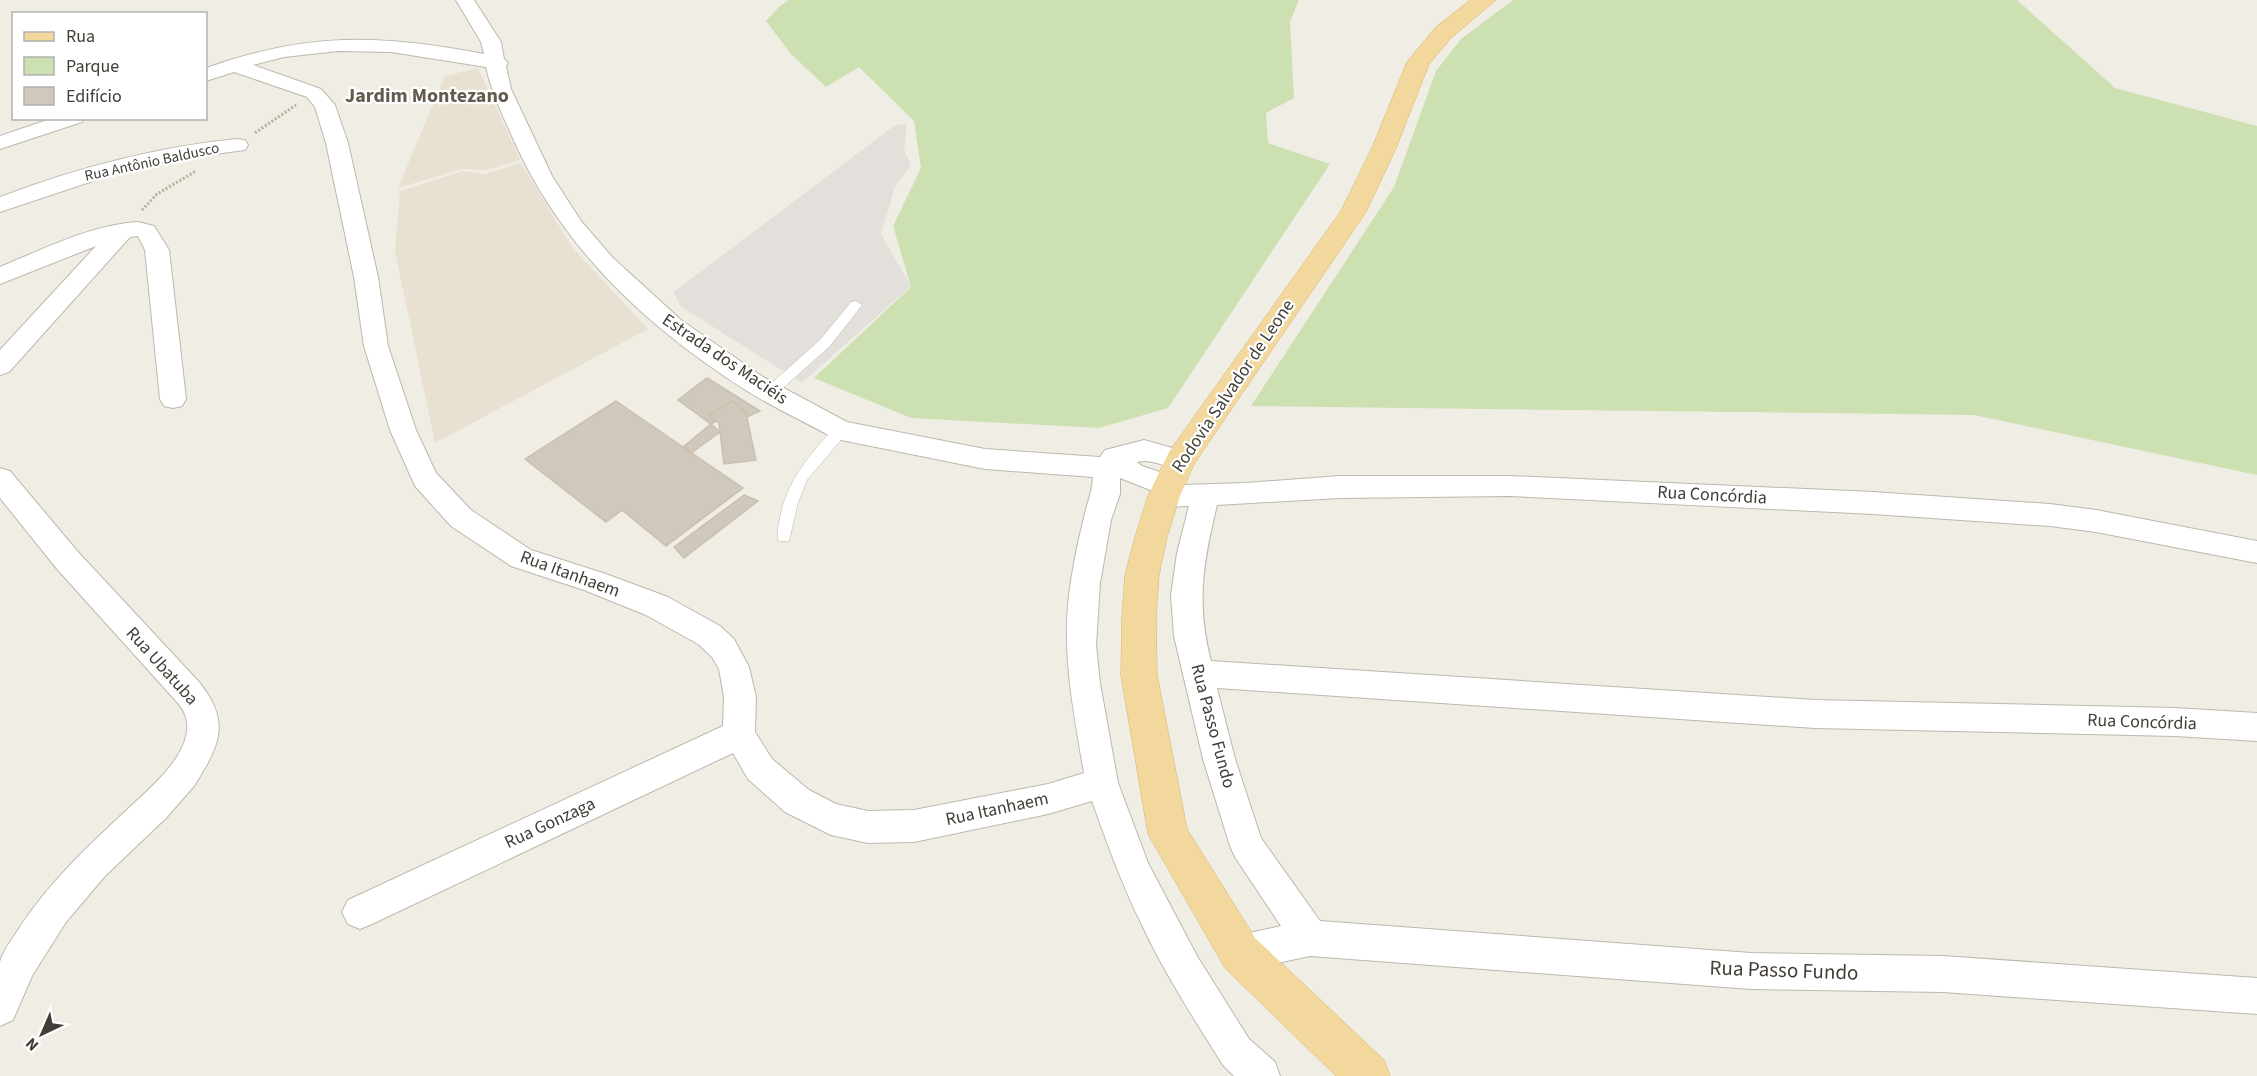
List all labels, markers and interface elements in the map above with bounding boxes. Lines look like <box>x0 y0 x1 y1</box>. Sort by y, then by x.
legend <box>12 12 207 120</box>
text: Rua <box>66 24 95 49</box>
text: Parque <box>66 54 119 79</box>
district label: Jardim Montezano <box>345 82 509 110</box>
text: Edifício <box>66 84 122 109</box>
street label: Rua Antônio Baldusco <box>83 137 221 187</box>
street label: Rodovia Salvador de Leone <box>1166 295 1300 477</box>
street label: Estrada dos Maciéis <box>657 308 793 410</box>
street label: Rua Concórdia <box>1657 480 1767 510</box>
street label: Rua Itanhaem <box>516 544 624 604</box>
street label: Rua Ubatuba <box>120 621 204 711</box>
street label: Rua Passo Fundo <box>1184 661 1242 791</box>
street label: Rua Concórdia <box>2087 708 2197 736</box>
street label: Rua Itanhaem <box>943 786 1051 832</box>
street label: Rua Gonzaga <box>500 791 600 855</box>
street label: Rua Passo Fundo <box>1709 952 1859 988</box>
north arrow <box>12 1004 72 1064</box>
text: N <box>21 1032 44 1056</box>

